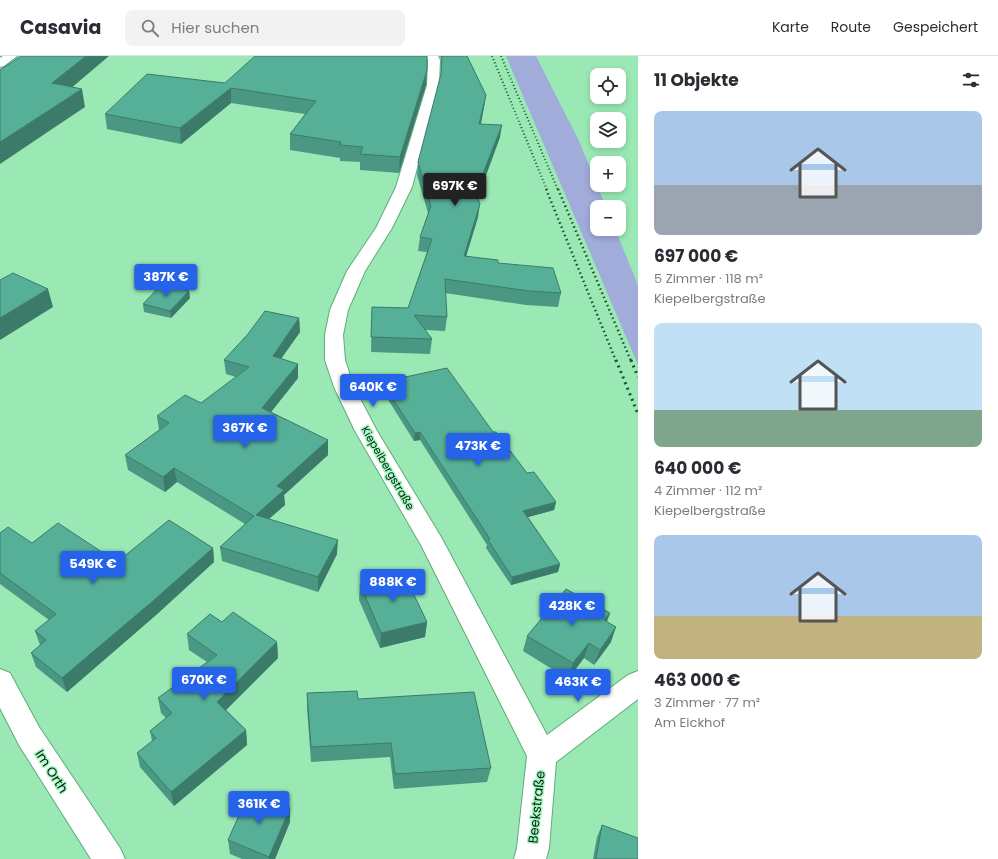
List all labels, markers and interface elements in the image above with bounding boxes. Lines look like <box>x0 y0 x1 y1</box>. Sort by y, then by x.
search box <box>125 10 405 46</box>
text: Casavia <box>20 14 101 41</box>
icon: search <box>139 17 161 39</box>
text: Hier suchen <box>171 17 259 38</box>
text: Karte <box>772 17 809 37</box>
text: Route <box>831 17 871 37</box>
text: Gespeichert <box>893 17 978 37</box>
map controls <box>590 68 626 236</box>
button: locate <box>590 68 626 104</box>
text: 11 Objekte <box>654 68 739 92</box>
icon: filters <box>960 69 982 91</box>
button: layers <box>590 112 626 148</box>
icon: home <box>782 137 854 209</box>
button: + <box>590 156 626 192</box>
pin: 697K € <box>422 173 488 207</box>
text: 697K € <box>432 176 478 195</box>
button: − <box>590 200 626 236</box>
text: 697 000 € <box>654 244 738 268</box>
pin: 387K € <box>133 264 199 298</box>
text: 387K € <box>143 267 189 286</box>
text: 5 Zimmer · 118 m² <box>654 269 763 288</box>
text: Kiepelbergstraße <box>654 289 766 308</box>
icon: home <box>782 349 854 421</box>
pin: 640K € <box>340 374 406 408</box>
text: 640K € <box>349 377 397 396</box>
pin: 367K € <box>212 415 278 449</box>
text: 367K € <box>222 418 268 437</box>
street label: Kiepelbergstraße <box>357 423 419 513</box>
pin: 473K € <box>445 433 511 467</box>
text: 473K € <box>455 436 501 455</box>
text: 640 000 € <box>654 456 741 480</box>
text: 4 Zimmer · 112 m² <box>654 481 762 500</box>
text: Kiepelbergstraße <box>654 501 766 520</box>
pin: 549K € <box>60 551 126 585</box>
text: 549K € <box>69 554 117 573</box>
icon: home <box>782 561 854 633</box>
pin: 888K € <box>360 569 426 603</box>
text: 888K € <box>369 572 417 591</box>
pin: 428K € <box>539 593 605 627</box>
text: 428K € <box>549 596 595 615</box>
pin: 670K € <box>171 667 237 701</box>
text: 463 000 € <box>654 668 741 692</box>
pin: 463K € <box>545 669 611 703</box>
text: 670K € <box>181 670 227 689</box>
text: 463K € <box>554 672 602 691</box>
text: 3 Zimmer · 77 m² <box>654 693 760 712</box>
text: Am Eickhof <box>654 713 725 732</box>
street label: Im Orth <box>30 746 73 797</box>
street label: Beekstraße <box>523 770 550 844</box>
pin: 361K € <box>226 791 292 825</box>
text: 361K € <box>237 794 281 813</box>

